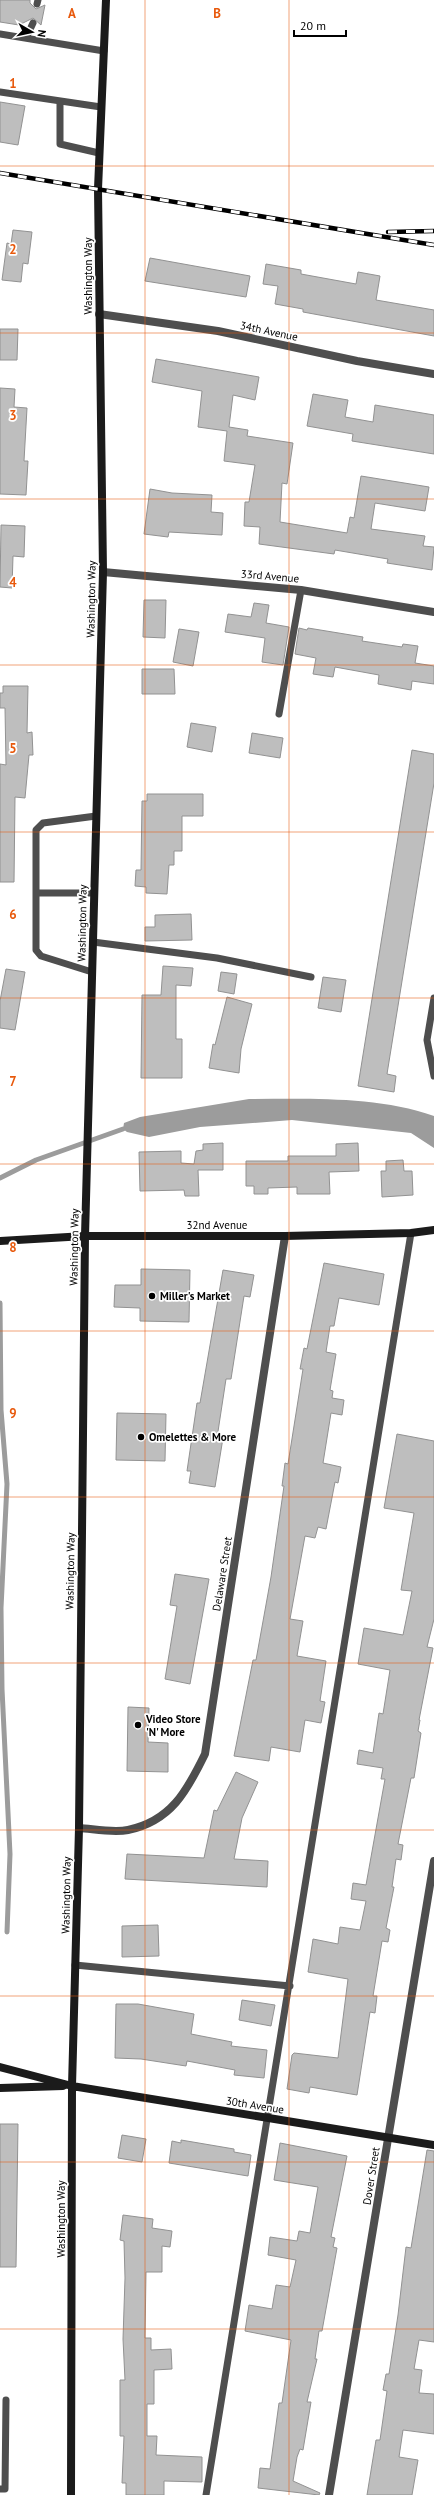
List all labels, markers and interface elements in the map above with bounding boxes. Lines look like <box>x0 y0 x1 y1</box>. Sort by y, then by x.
text: A <box>68 5 76 22</box>
text: B <box>213 5 221 22</box>
north arrow <box>12 12 52 52</box>
scale bar <box>294 12 346 38</box>
text: 20 m <box>300 18 326 33</box>
text: N <box>34 29 49 38</box>
text: 1 <box>9 75 17 92</box>
street label: Washington Way <box>81 237 95 315</box>
text: 2 <box>9 241 17 258</box>
street label: 34th Avenue <box>239 318 300 344</box>
text: 3 <box>9 407 17 424</box>
street label: Washington Way <box>83 559 99 638</box>
street label: 33rd Avenue <box>240 566 300 586</box>
text: 4 <box>9 574 17 591</box>
text: 5 <box>9 740 17 757</box>
street label: Washington Way <box>74 883 90 962</box>
text: 6 <box>9 906 17 923</box>
text: 7 <box>9 1073 17 1090</box>
street label: Washington Way <box>66 1207 82 1286</box>
street label: 32nd Avenue <box>187 1218 248 1232</box>
text: 8 <box>9 1239 17 1256</box>
place label: Miller's Market <box>160 1289 230 1303</box>
marker: Miller's Market <box>147 1291 157 1301</box>
text: 9 <box>9 1405 17 1422</box>
place label: Omelettes & More <box>149 1430 236 1444</box>
marker: Omelettes & More <box>136 1432 146 1442</box>
street label: Washington Way <box>62 1531 78 1610</box>
street label: Delaware Street <box>209 1535 235 1612</box>
place label: Video Store 'N' More <box>145 1712 201 1739</box>
marker: Video Store 'N' More <box>133 1720 143 1730</box>
street label: Washington Way <box>58 1855 74 1934</box>
street label: 30th Avenue <box>225 2093 285 2117</box>
street label: Dover Street <box>360 2146 383 2206</box>
street label: Washington Way <box>54 2180 68 2258</box>

